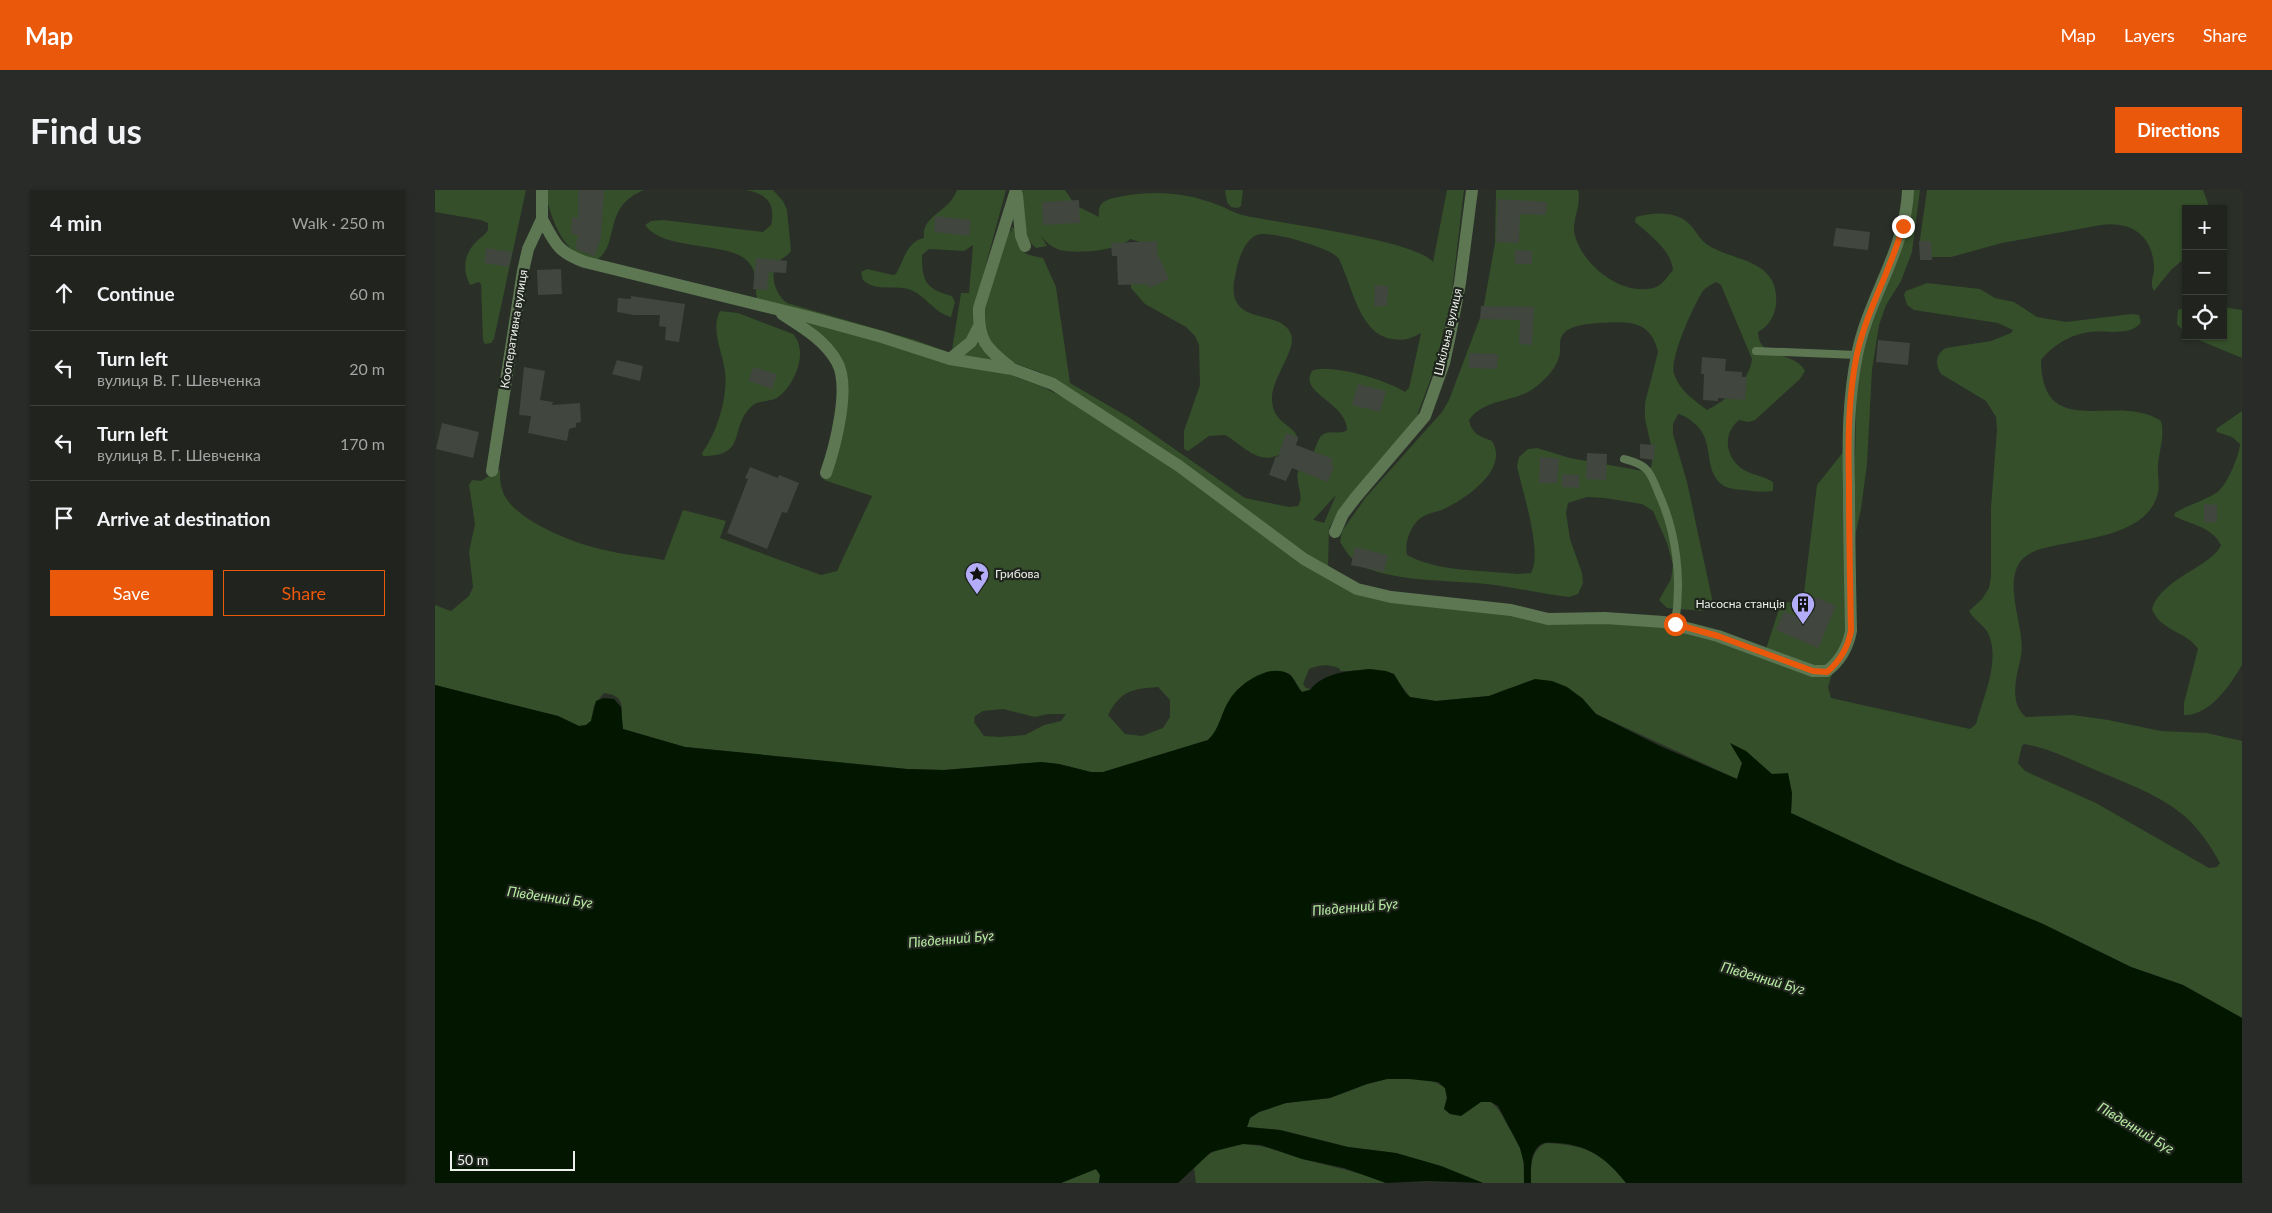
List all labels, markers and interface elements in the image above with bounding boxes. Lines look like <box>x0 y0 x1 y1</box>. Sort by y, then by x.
text: Map <box>25 21 73 50</box>
text: Map <box>2060 24 2096 46</box>
text: Layers <box>2124 24 2175 46</box>
text: Share <box>2203 24 2247 46</box>
button: Directions <box>2115 107 2242 153</box>
text: Find us <box>30 109 142 151</box>
map controls <box>2182 205 2227 340</box>
button: + <box>2182 205 2227 250</box>
text: 4 min <box>50 210 102 235</box>
text: Walk · 250 m <box>292 213 385 232</box>
route end <box>1892 215 1915 238</box>
button: − <box>2182 250 2227 295</box>
street label: Кооперативна вулиця <box>497 268 530 389</box>
icon: ahead <box>50 279 78 307</box>
text: Continue <box>97 282 175 305</box>
text: 60 m <box>349 284 385 303</box>
street label: Шкільна вулиця <box>1430 287 1465 377</box>
button: locate <box>2182 295 2227 340</box>
text: Turn left <box>97 347 168 370</box>
icon: left <box>50 354 78 382</box>
text: 20 m <box>349 359 385 378</box>
text: вулиця В. Г. Шевченка <box>97 370 261 389</box>
text: Turn left <box>97 422 168 445</box>
icon: left <box>50 429 78 457</box>
text: 170 m <box>340 434 385 453</box>
text: вулиця В. Г. Шевченка <box>97 445 261 464</box>
icon: arrive <box>50 504 78 532</box>
text: Arrive at destination <box>97 507 270 530</box>
place icon: Грибова <box>964 561 990 595</box>
place label: Грибова <box>995 566 1039 581</box>
button: Save <box>50 570 213 616</box>
button: Share <box>223 570 385 616</box>
building icon: Насосна станція <box>1790 591 1816 625</box>
place label: Насосна станція <box>1696 596 1785 611</box>
route start <box>1664 613 1687 636</box>
water label: Південний Буг <box>506 882 594 911</box>
water label: Південний Буг <box>1311 894 1399 919</box>
water label: Південний Буг <box>907 926 995 951</box>
water label: Південний Буг <box>1719 957 1807 998</box>
water label: Південний Буг <box>2095 1098 2178 1157</box>
scale bar <box>450 1148 575 1171</box>
text: 50 m <box>457 1151 488 1168</box>

